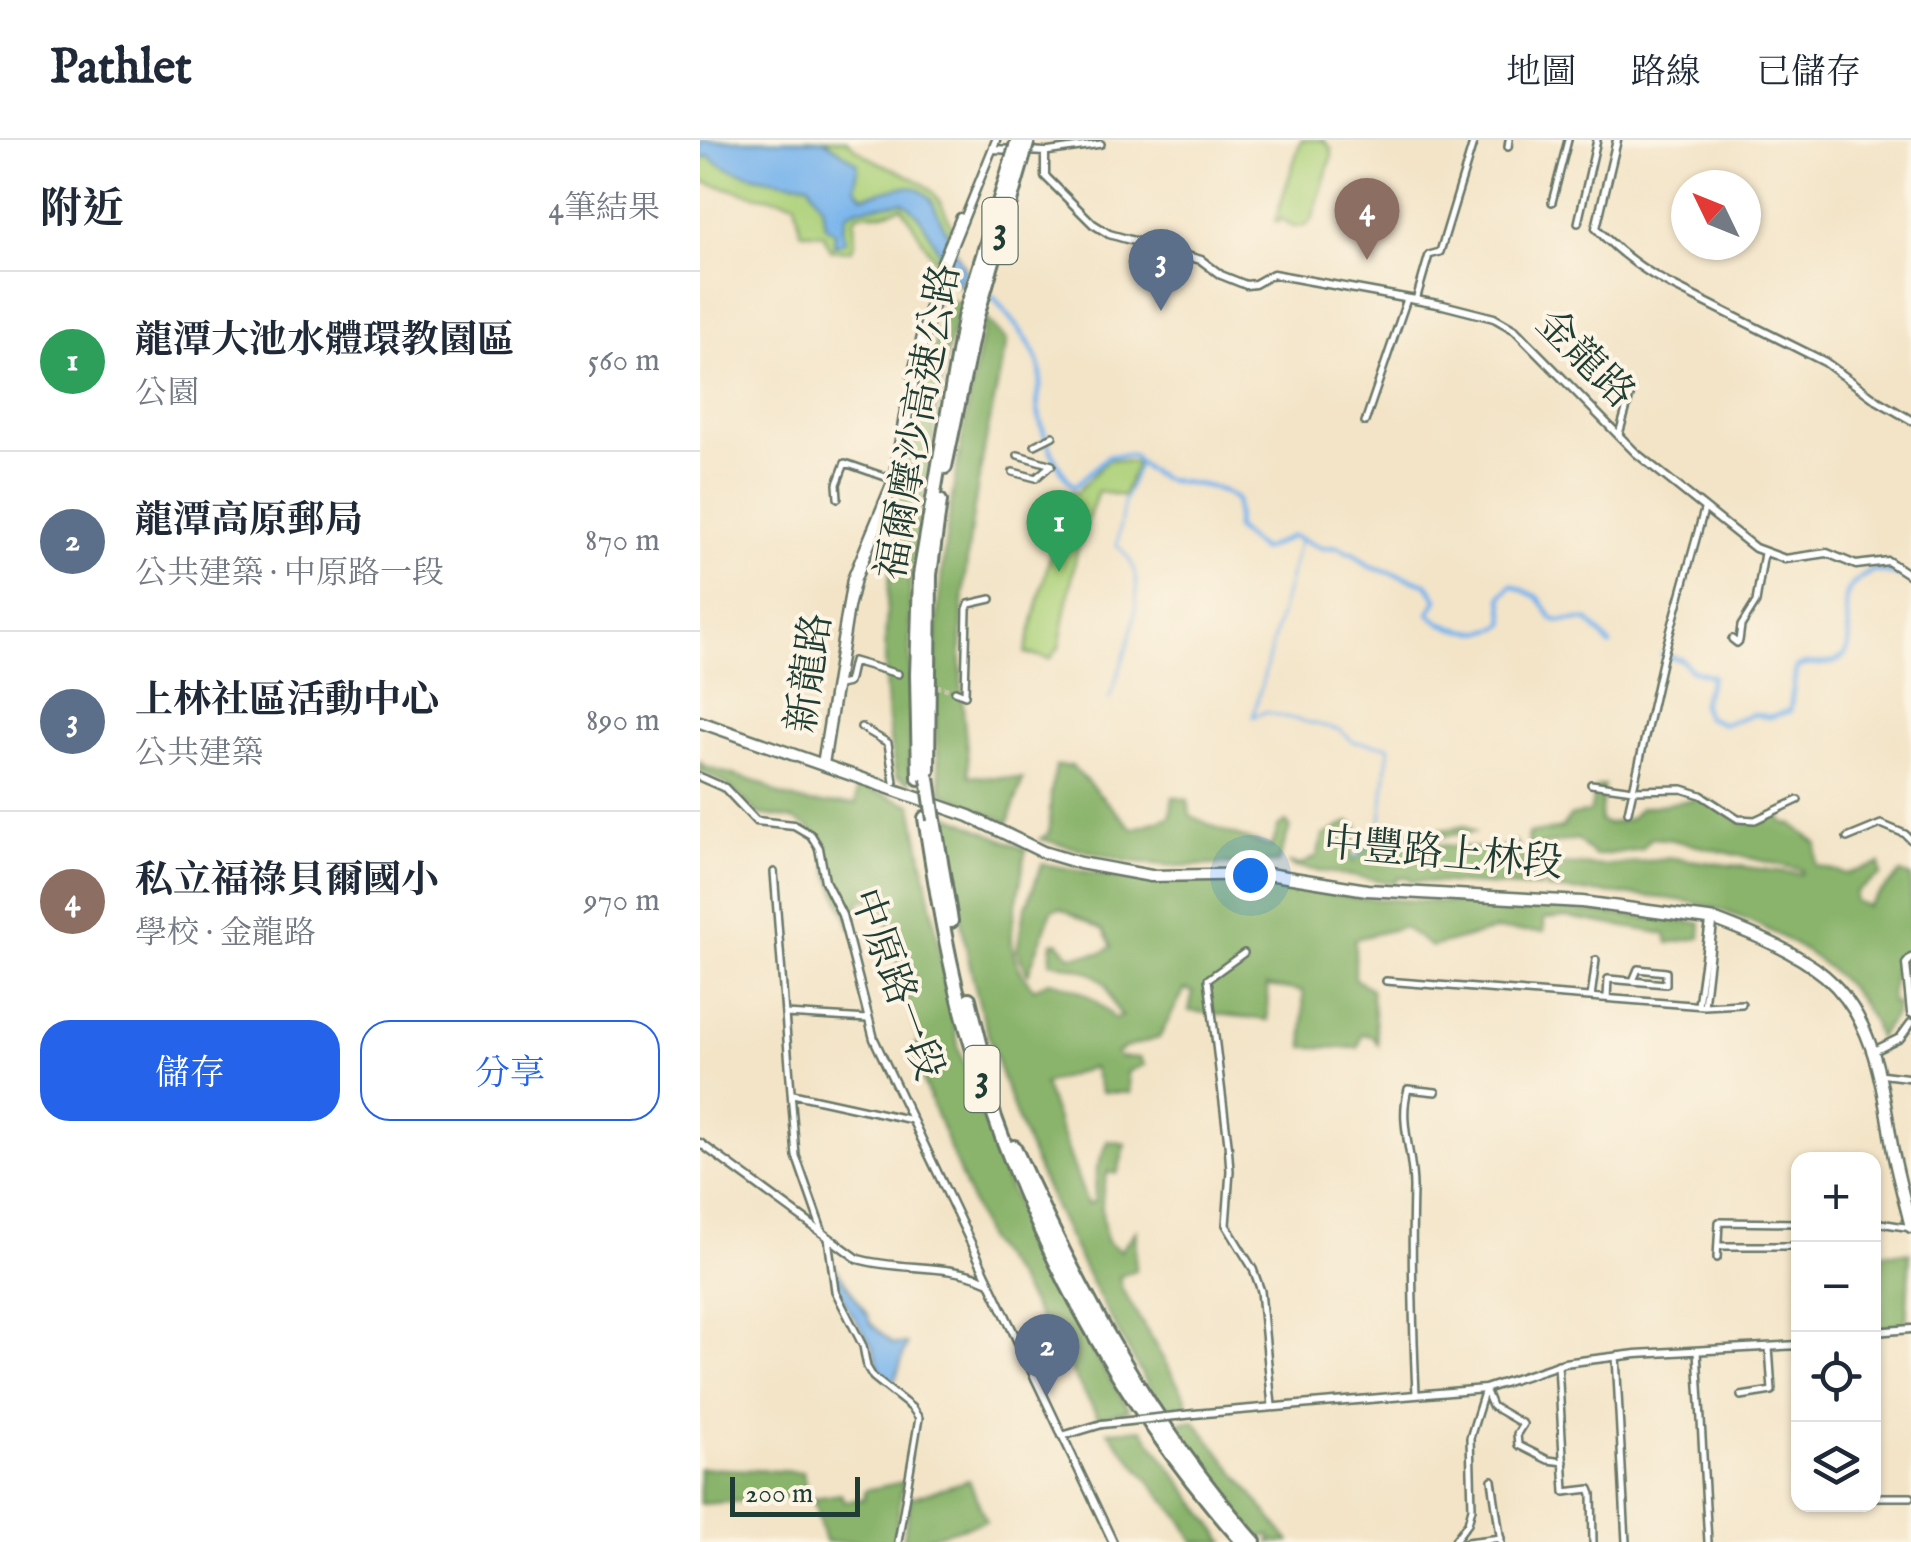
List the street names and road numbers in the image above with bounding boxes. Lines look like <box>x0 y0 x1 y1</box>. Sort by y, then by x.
road number: 3 <box>982 198 1018 264</box>
street label: 福爾摩沙高速公路 <box>867 260 973 584</box>
street label: 金龍路 <box>1524 300 1644 420</box>
street label: 新龍路 <box>777 610 845 736</box>
street label: 中豐路上林段 <box>1321 819 1565 891</box>
street label: 中原路一段 <box>837 882 953 1088</box>
road number: 3 <box>964 1046 1000 1112</box>

